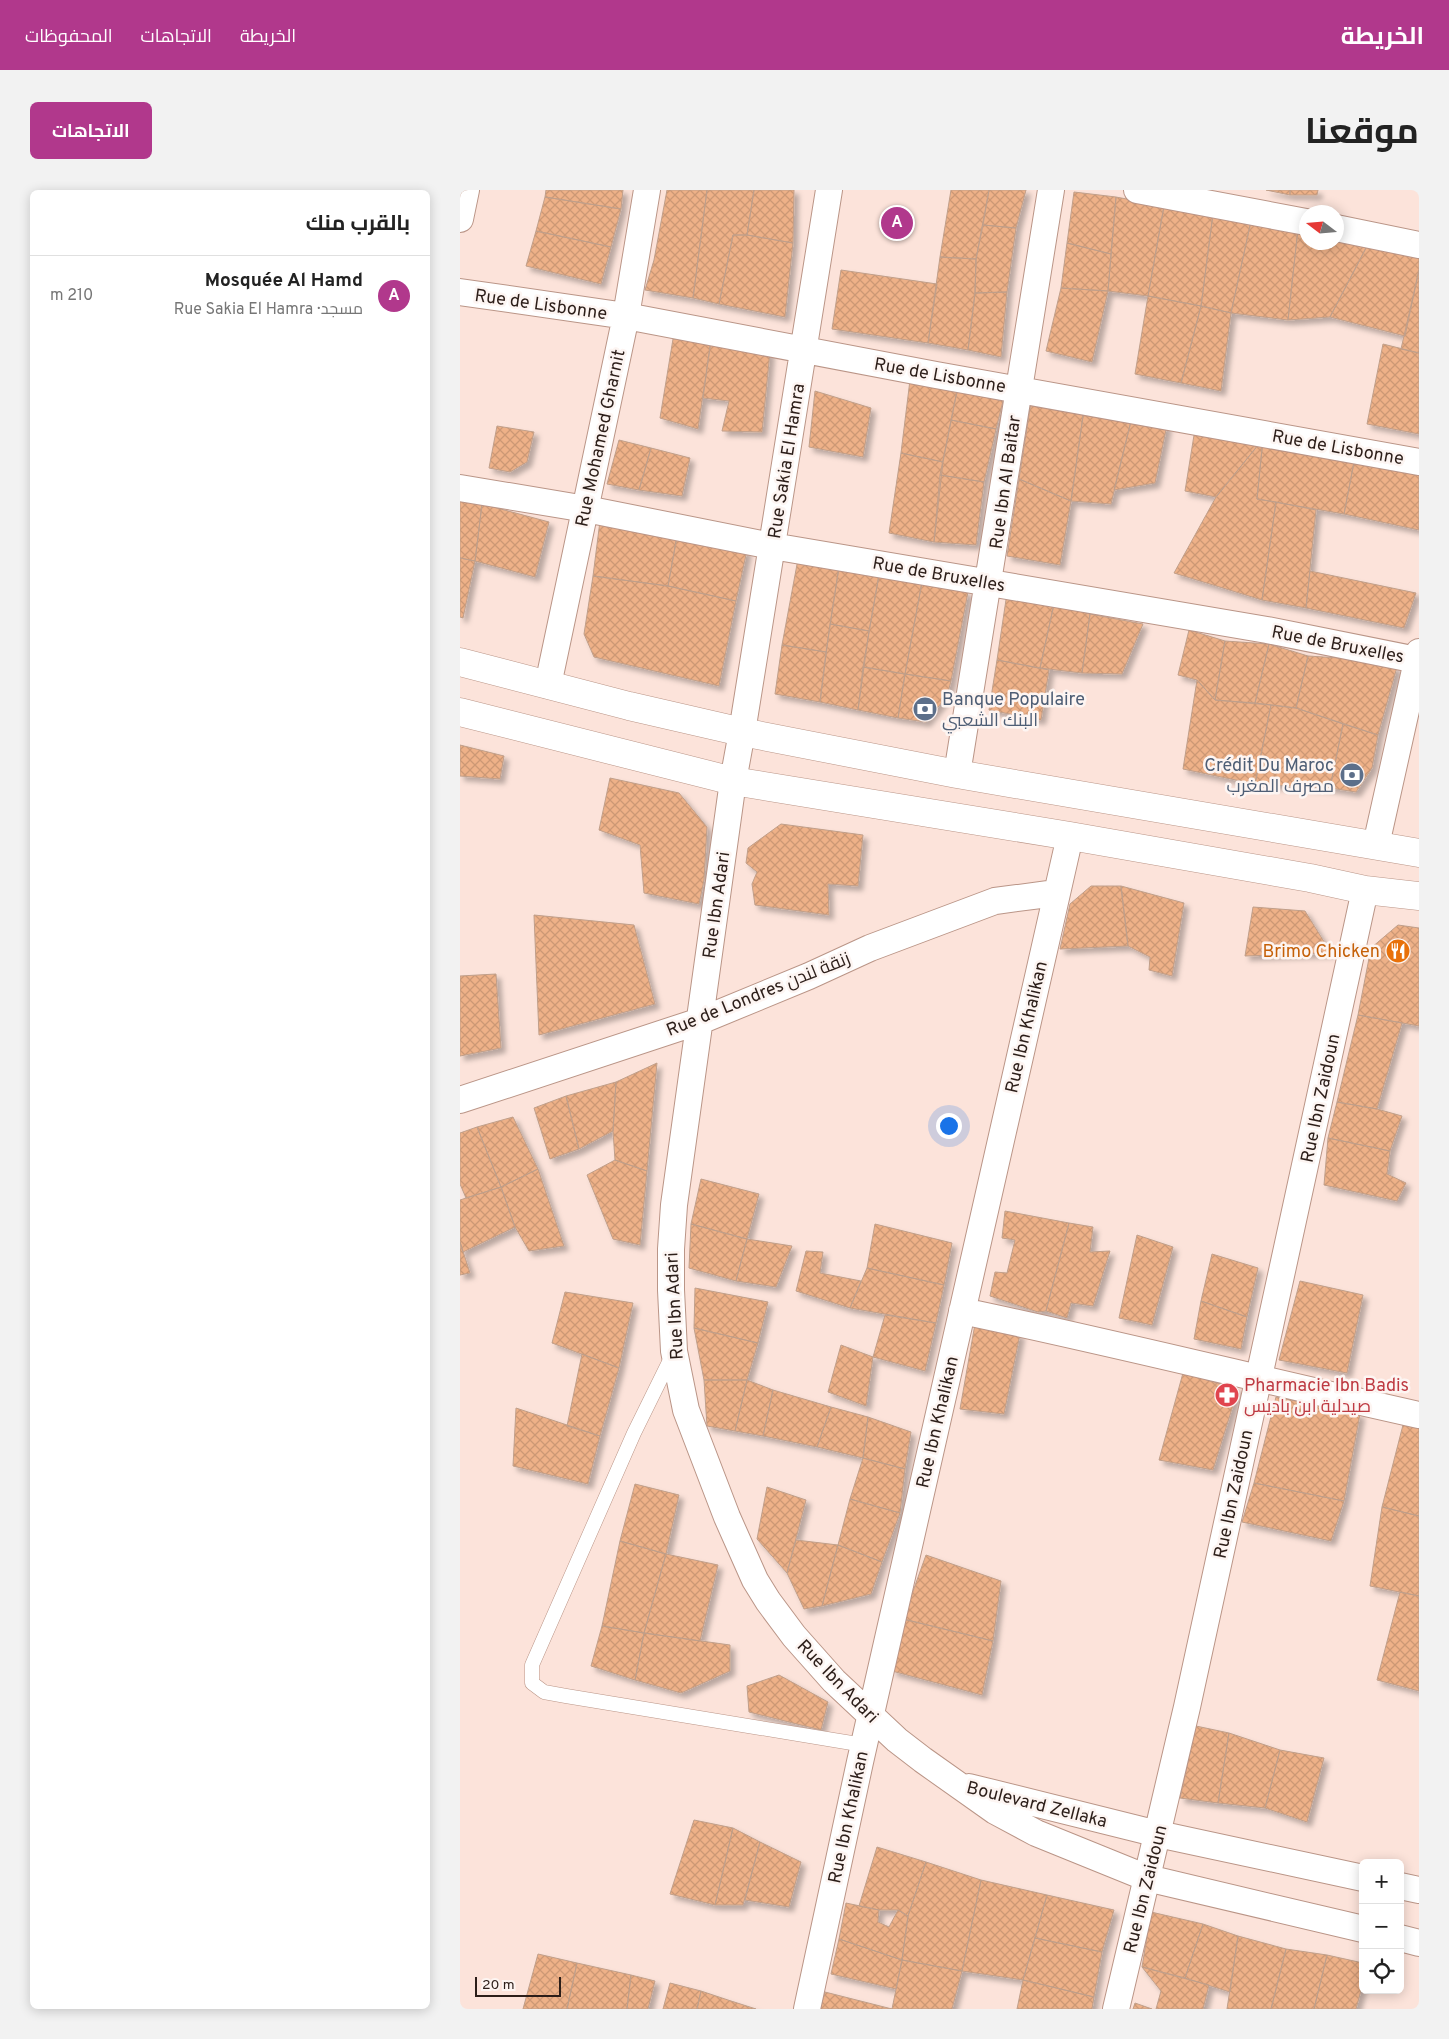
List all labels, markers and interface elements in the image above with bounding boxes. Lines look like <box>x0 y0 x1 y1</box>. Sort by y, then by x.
text: الخريطة <box>1341 23 1424 53</box>
text: المحفوظات <box>25 26 113 49</box>
text: الاتجاهات <box>141 26 212 49</box>
text: الخريطة <box>240 26 296 49</box>
button: الاتجاهات <box>30 102 152 159</box>
text: موقعنا <box>1305 112 1419 156</box>
pin: A <box>881 204 913 242</box>
north arrow <box>1299 205 1344 250</box>
text: بالقرب منك <box>306 211 410 238</box>
text: Mosquée Al Hamd <box>205 269 363 293</box>
street label: Rue de Lisbonne <box>473 285 609 326</box>
text: 210 m <box>50 286 93 306</box>
text: A <box>388 286 400 306</box>
text: مسجد · Rue Sakia El Hamra <box>174 300 363 320</box>
street label: Rue Mohamed Gharnit <box>571 348 632 529</box>
street label: Rue de Lisbonne <box>872 354 1008 399</box>
street label: Rue Sakia El Hamra <box>764 382 811 540</box>
street label: Rue Ibn Al Baitar <box>986 414 1027 551</box>
street label: Rue de Lisbonne <box>1270 426 1406 471</box>
street label: Rue de Bruxelles <box>871 552 1007 598</box>
street label: Rue de Bruxelles <box>1270 621 1406 670</box>
place label: Banque Populaire البنك الشعبي <box>942 689 1085 734</box>
bank icon: Banque Populaire البنك الشعبي <box>912 696 938 722</box>
place label: Crédit Du Maroc مصرف المغرب <box>1204 755 1334 799</box>
bank icon: Crédit Du Maroc مصرف المغرب <box>1339 762 1365 788</box>
street label: Rue Ibn Adari <box>699 850 736 960</box>
restaurant icon: Brimo Chicken <box>1385 938 1411 964</box>
place label: Brimo Chicken <box>1263 941 1380 964</box>
street label: Rue de Londres زنقة لندن <box>663 948 854 1043</box>
street label: Rue Ibn Khalikan <box>1001 959 1054 1096</box>
street label: Rue Ibn Zaidoun <box>1297 1032 1346 1165</box>
your location <box>936 1113 962 1139</box>
street label: Rue Ibn Adari <box>661 1252 690 1360</box>
street label: Rue Ibn Khalikan <box>912 1354 965 1491</box>
place label: Pharmacie Ibn Badis صيدلية ابن باديس <box>1244 1375 1409 1419</box>
pharmacy icon: Pharmacie Ibn Badis صيدلية ابن باديس <box>1214 1382 1240 1408</box>
street label: Rue Ibn Zaidoun <box>1210 1428 1259 1561</box>
street label: Rue Ibn Adari <box>791 1635 883 1729</box>
street label: Rue Ibn Khalikan <box>824 1749 875 1886</box>
street label: Boulevard Zellaka <box>964 1777 1109 1834</box>
street label: Rue Ibn Zaidoun <box>1119 1823 1174 1956</box>
map controls <box>1359 1859 1404 1994</box>
button: + <box>1359 1859 1404 1904</box>
button: − <box>1359 1904 1404 1949</box>
button: locate <box>1359 1949 1404 1994</box>
scale bar <box>475 1974 561 1997</box>
text: 20 m <box>482 1977 515 1994</box>

